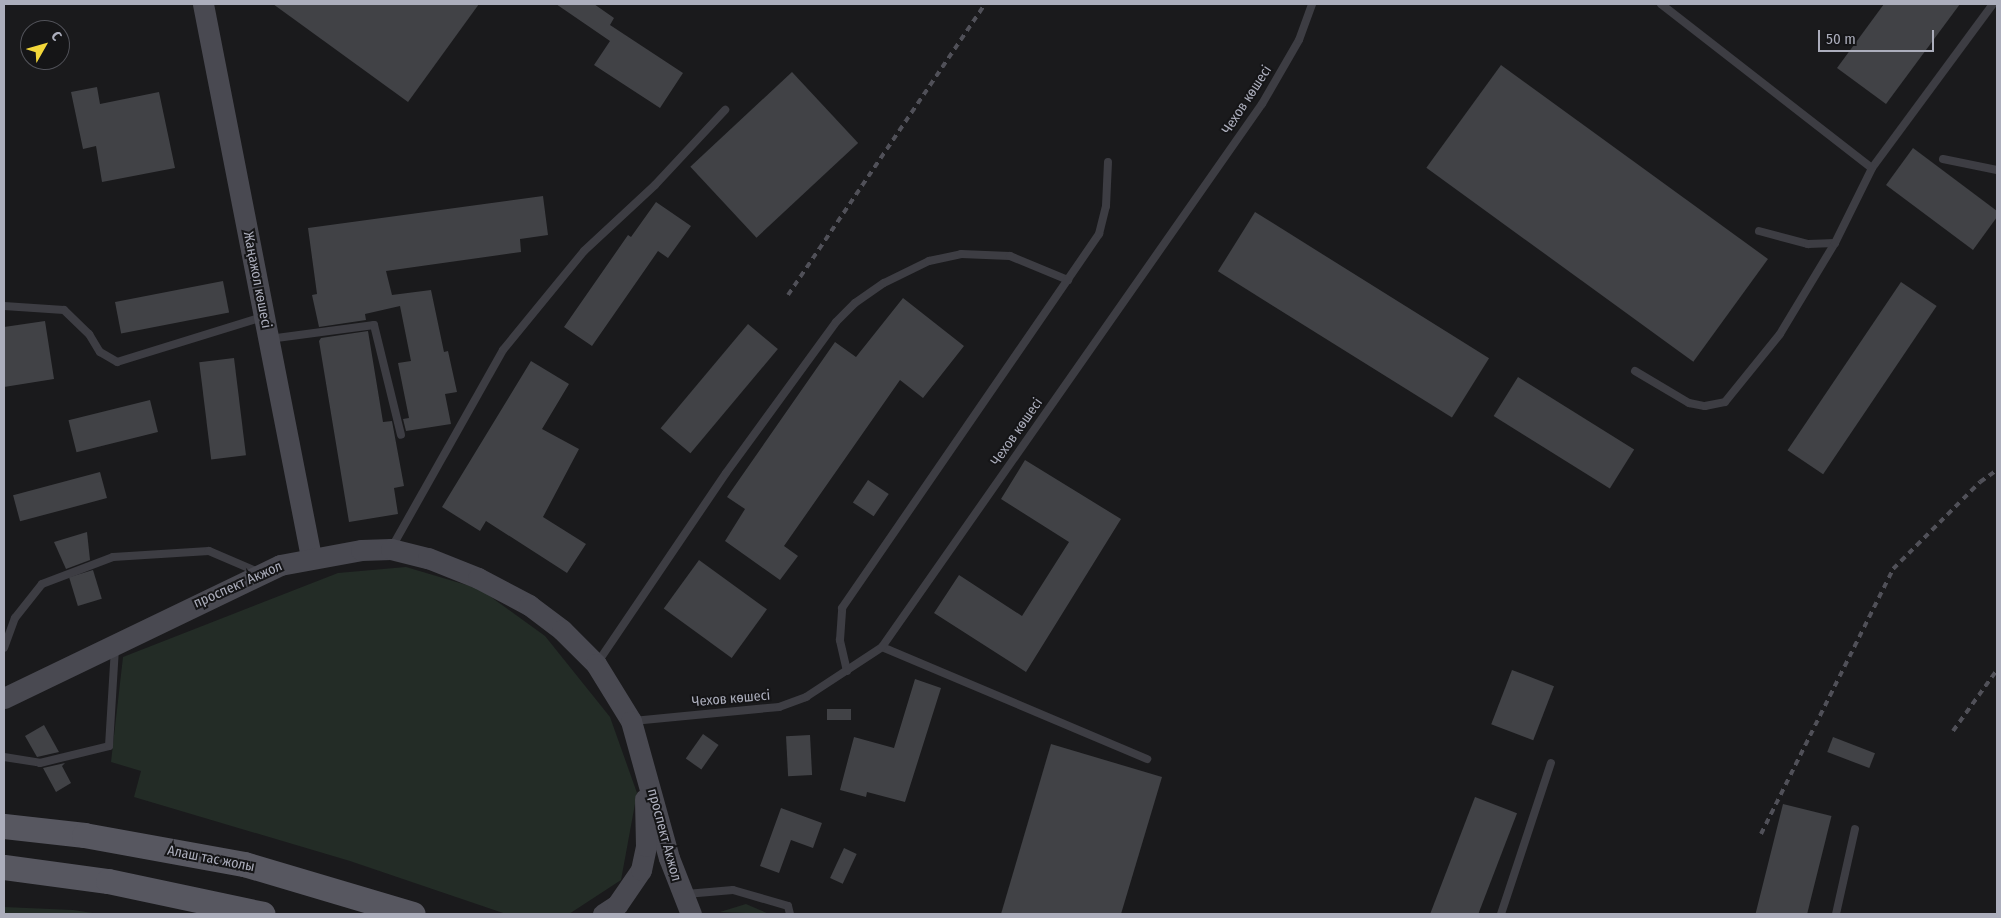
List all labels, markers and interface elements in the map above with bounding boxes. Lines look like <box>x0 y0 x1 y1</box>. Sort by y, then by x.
north arrow <box>20 20 70 70</box>
scale bar <box>1821 20 1937 52</box>
text: С <box>47 28 65 44</box>
text: 50 m <box>1826 30 1856 48</box>
street label: Чехов көшесі <box>1219 63 1275 137</box>
street label: Жаңажол көшесі <box>239 230 275 330</box>
street label: Чехов көшесі <box>988 395 1046 469</box>
street label: проспект Акжол <box>191 558 285 612</box>
street label: Чехов көшесі <box>691 687 771 711</box>
street label: проспект Акжол <box>644 787 684 883</box>
street label: Алаш тас жолы <box>166 842 256 876</box>

